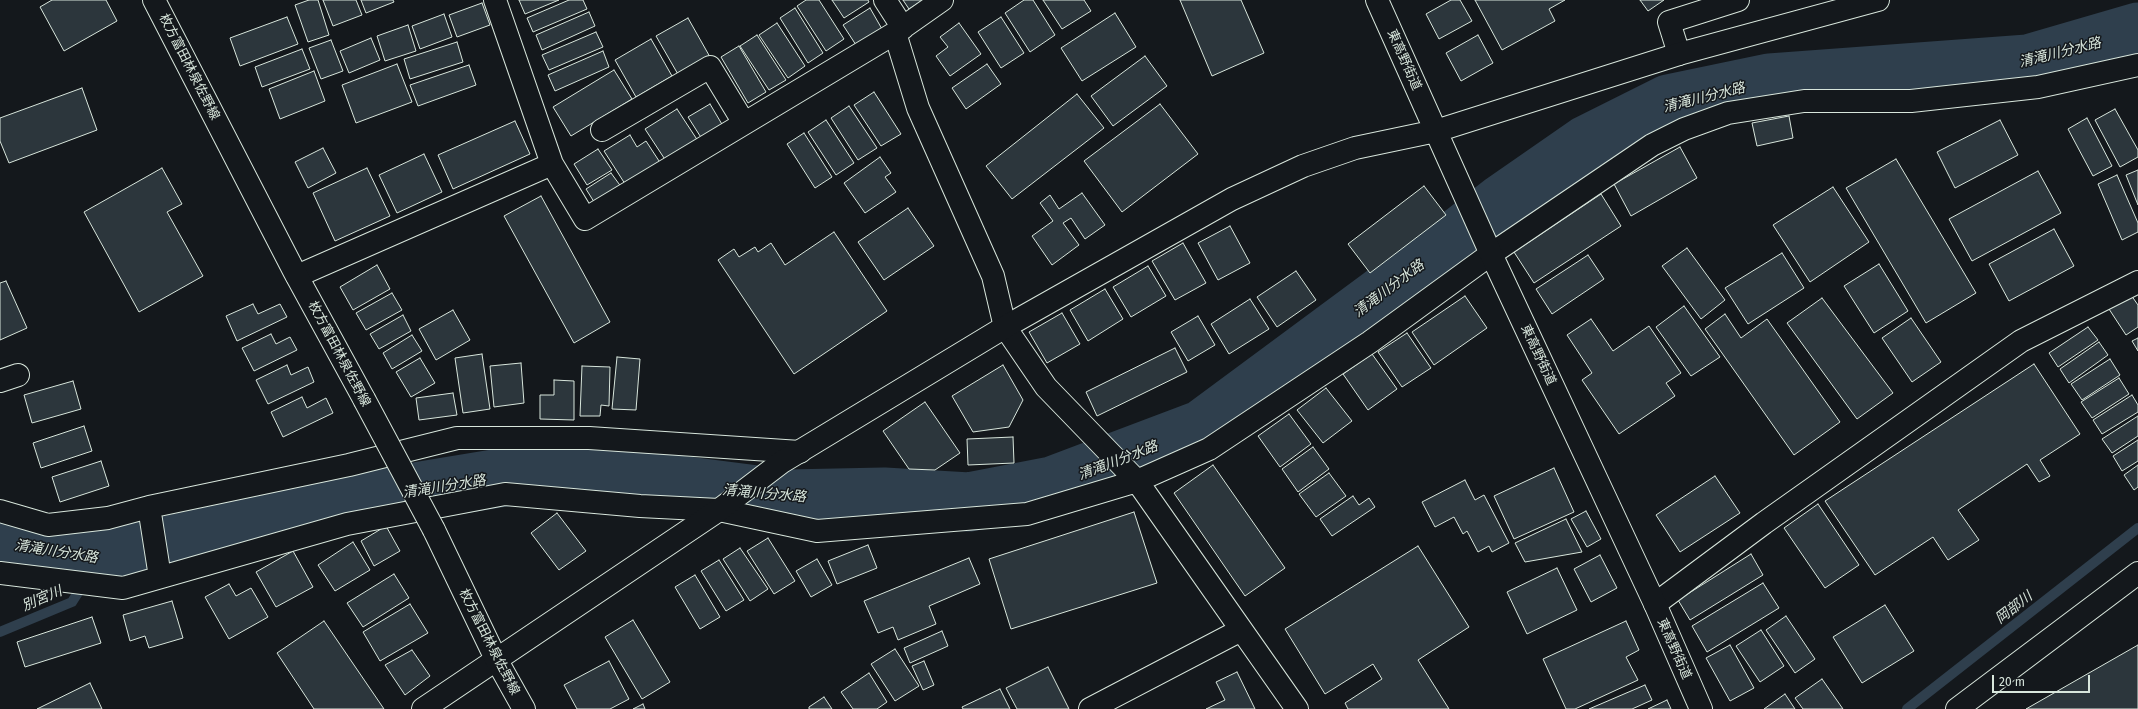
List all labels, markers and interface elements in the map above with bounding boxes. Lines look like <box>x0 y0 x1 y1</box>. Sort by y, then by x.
street label: 枚方富田林泉佐野線 <box>155 11 223 123</box>
street label: 東高野街道 <box>1384 27 1424 93</box>
water label: 清滝川分水路 <box>2017 35 2103 71</box>
water label: 清滝川分水路 <box>1661 80 1747 116</box>
water label: 清滝川分水路 <box>1350 257 1428 321</box>
street label: 枚方富田林泉佐野線 <box>305 299 373 409</box>
street label: 東高野街道 <box>1517 322 1559 388</box>
water label: 清滝川分水路 <box>1076 438 1160 484</box>
water label: 清滝川分水路 <box>401 472 487 502</box>
water label: 清滝川分水路 <box>721 482 807 506</box>
water label: 清滝川分水路 <box>13 537 99 567</box>
water label: 別宮川 <box>19 583 65 615</box>
street label: 枚方富田林泉佐野線 <box>455 586 523 698</box>
water label: 岡部川 <box>1992 588 2036 628</box>
street label: 東高野街道 <box>1654 616 1694 682</box>
scale bar <box>1994 667 2092 693</box>
text: 20 m <box>1999 675 2025 689</box>

